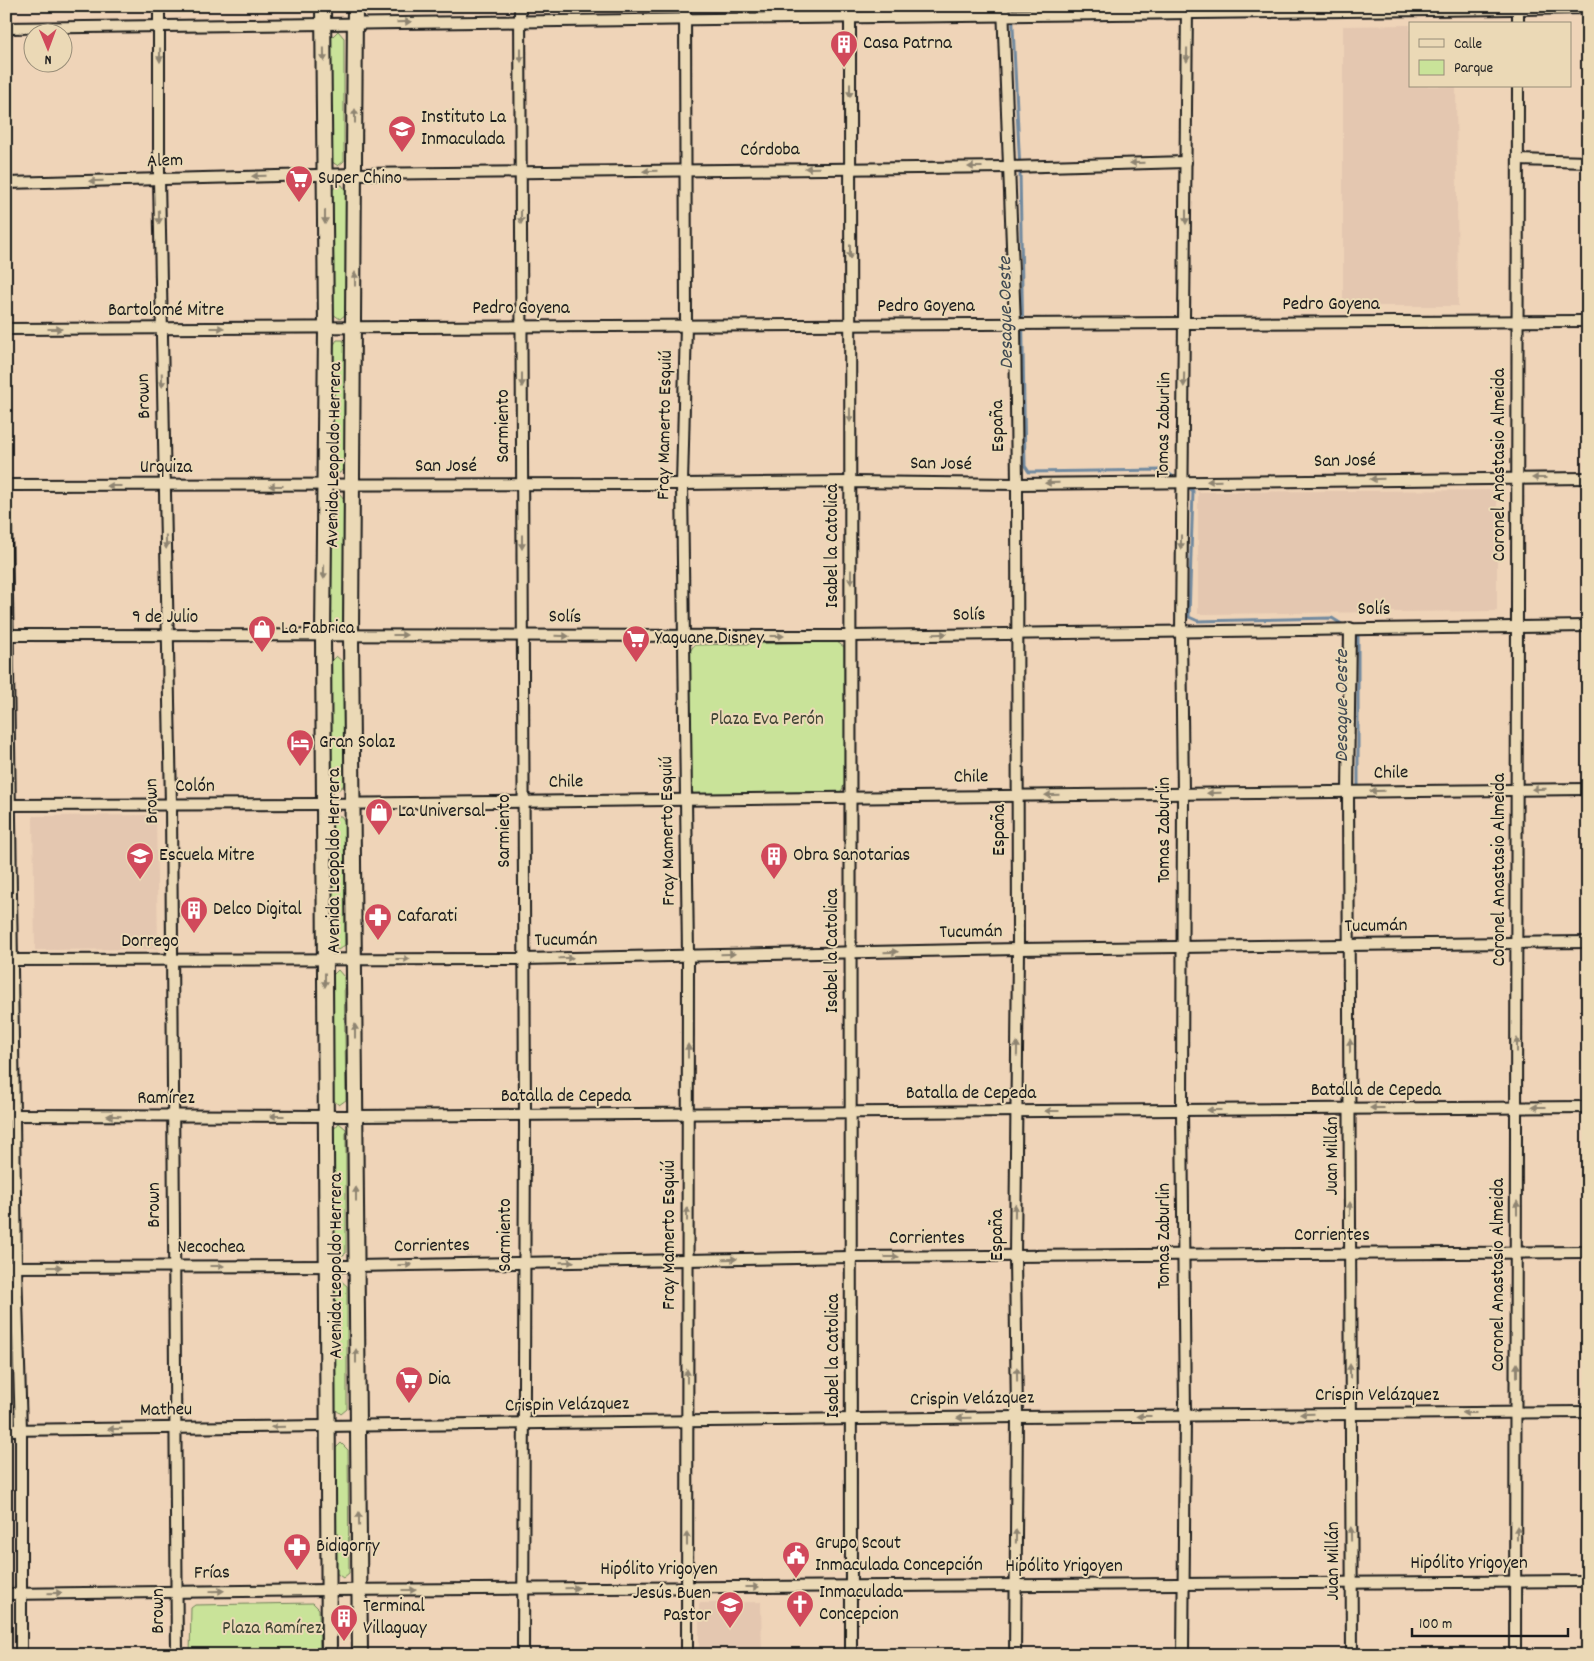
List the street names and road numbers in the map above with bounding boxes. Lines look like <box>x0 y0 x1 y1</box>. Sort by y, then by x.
street label: Córdoba <box>740 137 801 165</box>
street label: Alem <box>146 148 184 176</box>
street label: Pedro Goyena <box>1282 292 1381 319</box>
street label: Pedro Goyena <box>877 294 976 321</box>
street label: Pedro Goyena <box>472 296 571 323</box>
street label: Bartolomé Mitre <box>108 298 224 325</box>
street label: Fray Mamerto Esquiú <box>651 350 681 500</box>
street label: Avenida Leopoldo Herrera <box>320 361 350 548</box>
street label: Coronel Anastasio Almeida <box>1487 367 1514 562</box>
street label: Tomas Zaburlin <box>1151 372 1179 478</box>
street label: Brown <box>131 373 159 419</box>
street label: Sarmiento <box>491 389 518 463</box>
street label: España <box>985 399 1013 452</box>
street label: San José <box>1314 448 1376 476</box>
street label: San José <box>910 451 972 479</box>
street label: San José <box>415 454 477 481</box>
street label: Urquiza <box>140 455 193 482</box>
street label: Isabel la Catolica <box>820 483 847 608</box>
street label: Solís <box>1358 597 1390 624</box>
street label: Solís <box>952 602 986 630</box>
street label: Solís <box>548 604 582 632</box>
street label: 9 de Julio <box>132 605 198 632</box>
street label: Fray Mamerto Esquiú <box>654 756 684 906</box>
street label: Chile <box>1374 760 1408 788</box>
street label: Chile <box>954 764 988 792</box>
street label: Avenida Leopoldo Herrera <box>322 767 349 954</box>
street label: Chile <box>549 769 583 797</box>
street label: Coronel Anastasio Almeida <box>1487 772 1514 967</box>
street label: Colón <box>175 774 215 801</box>
street label: Tomas Zaburlin <box>1152 777 1179 883</box>
street label: Brown <box>139 778 167 824</box>
street label: Sarmiento <box>492 794 519 868</box>
street label: España <box>987 803 1014 856</box>
street label: Isabel la Catolica <box>820 888 847 1013</box>
street label: Tucumán <box>1344 913 1408 941</box>
street label: Tucumán <box>939 919 1003 947</box>
street label: Tucumán <box>534 927 598 955</box>
street label: Dorrego <box>121 929 179 956</box>
street label: Batalla de Cepeda <box>1311 1078 1442 1105</box>
street label: Batalla de Cepeda <box>906 1081 1037 1108</box>
street label: Batalla de Cepeda <box>501 1084 632 1111</box>
street label: Ramírez <box>137 1086 195 1113</box>
street label: Juan Millán <box>1320 1116 1347 1196</box>
street label: Fray Mamerto Esquiú <box>657 1160 684 1310</box>
street label: Avenida Leopoldo Herrera <box>324 1172 351 1359</box>
street label: Coronel Anastasio Almeida <box>1486 1177 1513 1372</box>
street label: Brown <box>142 1182 169 1228</box>
street label: Tomas Zaburlin <box>1152 1183 1179 1289</box>
street label: Sarmiento <box>493 1198 520 1272</box>
street label: España <box>985 1208 1012 1261</box>
street label: Corrientes <box>1294 1223 1370 1250</box>
street label: Corrientes <box>889 1226 965 1253</box>
street label: Corrientes <box>394 1233 470 1261</box>
street label: Necochea <box>177 1235 246 1262</box>
street label: Isabel la Catolica <box>821 1293 848 1418</box>
street label: Crispin Velázquez <box>1315 1383 1439 1410</box>
street label: Crispin Velázquez <box>910 1385 1034 1415</box>
street label: Crispin Velázquez <box>505 1391 629 1421</box>
street label: Matheu <box>140 1397 192 1425</box>
street label: Juan Millán <box>1321 1521 1348 1601</box>
street label: Hipólito Yrigoyen <box>1410 1551 1528 1578</box>
street label: Hipólito Yrigoyen <box>1005 1554 1123 1581</box>
street label: Hipólito Yrigoyen <box>600 1557 718 1584</box>
street label: Frías <box>194 1560 230 1588</box>
street label: Brown <box>146 1588 173 1634</box>

